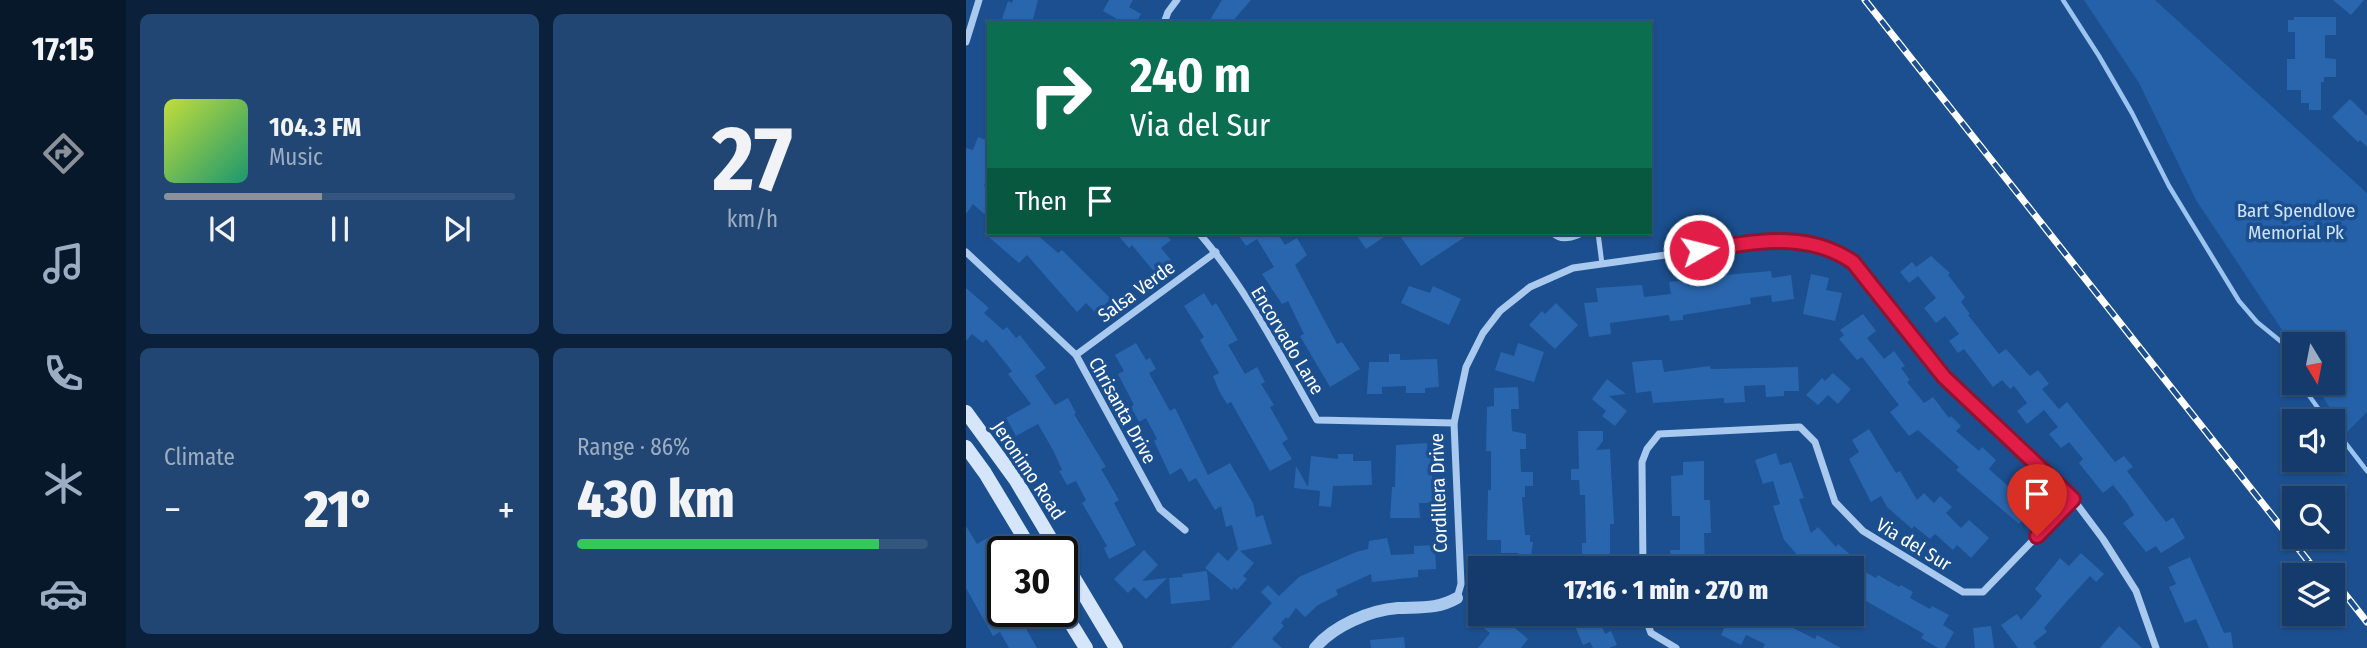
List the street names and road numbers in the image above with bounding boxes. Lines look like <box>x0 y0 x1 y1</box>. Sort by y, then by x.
street label: Salsa Verde <box>1093 256 1179 327</box>
street label: Encorvado Lane <box>1246 282 1329 399</box>
street label: Chrisanta Drive <box>1084 353 1161 468</box>
street label: Jeronimo Road <box>987 417 1070 524</box>
street label: Cordillera Drive <box>1425 433 1452 553</box>
street label: Via del Sur <box>1872 513 1956 576</box>

